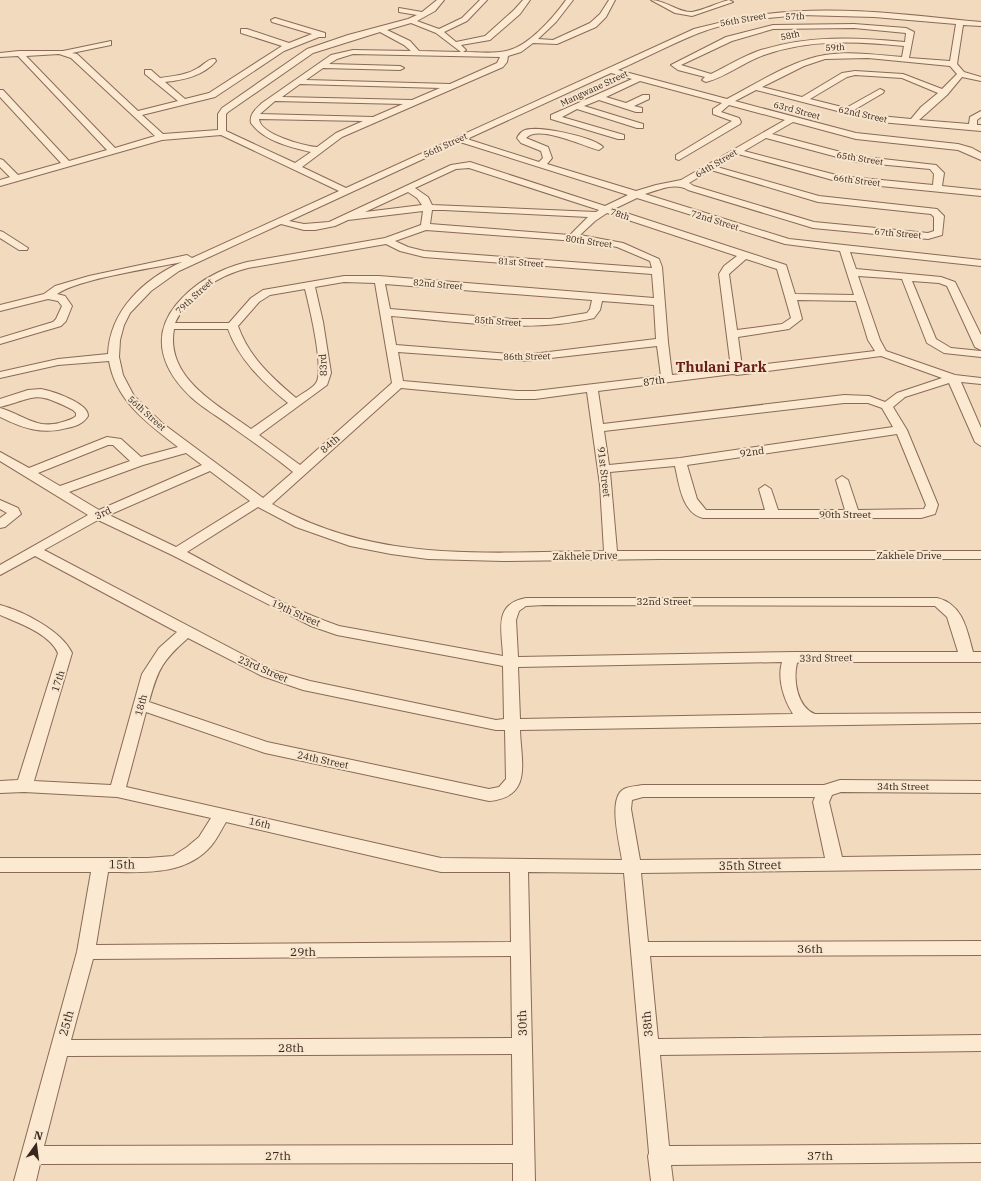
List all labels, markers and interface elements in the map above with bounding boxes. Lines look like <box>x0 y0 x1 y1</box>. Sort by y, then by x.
street label: 56th Street <box>719 10 767 28</box>
street label: 57th <box>785 10 805 22</box>
street label: 58th <box>779 27 801 43</box>
street label: 59th <box>825 41 845 53</box>
street label: Mangwane Street <box>558 68 630 108</box>
street label: 63rd Street <box>773 99 821 121</box>
street label: 62nd Street <box>838 103 888 125</box>
street label: 56th Street <box>421 130 469 160</box>
street label: 64th Street <box>693 146 739 180</box>
street label: 65th Street <box>836 149 884 167</box>
street label: 66th Street <box>833 172 881 188</box>
street label: 78th <box>609 206 631 222</box>
street label: 72nd Street <box>690 208 740 232</box>
street label: 67th Street <box>874 225 922 241</box>
street label: 80th Street <box>565 232 613 250</box>
street label: 81st Street <box>498 255 544 269</box>
street label: 79th Street <box>173 276 215 316</box>
street label: 82nd Street <box>413 276 463 292</box>
street label: 85th Street <box>474 314 522 328</box>
street label: 86th Street <box>503 350 551 362</box>
street label: 83rd <box>316 353 330 377</box>
district label: Thulani Park <box>676 358 767 376</box>
street label: 87th <box>642 373 666 389</box>
street label: 56th Street <box>126 393 168 433</box>
street label: 84th <box>318 432 342 456</box>
street label: 92nd <box>739 444 765 460</box>
street label: 91st Street <box>594 446 614 498</box>
street label: 3rd <box>93 504 113 522</box>
street label: 90th Street <box>819 508 872 521</box>
street label: Zakhele Drive <box>552 549 618 563</box>
street label: Zakhele Drive <box>876 549 942 562</box>
street label: 32nd Street <box>637 595 692 608</box>
street label: 19th Street <box>270 596 323 630</box>
street label: 33rd Street <box>799 651 853 665</box>
street label: 23rd Street <box>236 653 290 686</box>
street label: 17th <box>48 669 68 693</box>
street label: 18th <box>132 693 150 717</box>
street label: 24th Street <box>296 748 350 772</box>
street label: 34th Street <box>877 780 930 793</box>
street label: 16th <box>248 814 272 832</box>
street label: 15th <box>109 856 136 872</box>
street label: 35th Street <box>719 857 781 873</box>
street label: 36th <box>797 941 824 956</box>
street label: 29th <box>290 944 317 959</box>
street label: 25th <box>55 1008 77 1038</box>
street label: 30th <box>514 1009 530 1036</box>
street label: 38th <box>638 1010 656 1038</box>
street label: 28th <box>278 1040 305 1055</box>
north arrow <box>16 1125 56 1165</box>
text: N <box>33 1127 45 1143</box>
street label: 27th <box>265 1148 292 1163</box>
street label: 37th <box>807 1148 834 1163</box>

